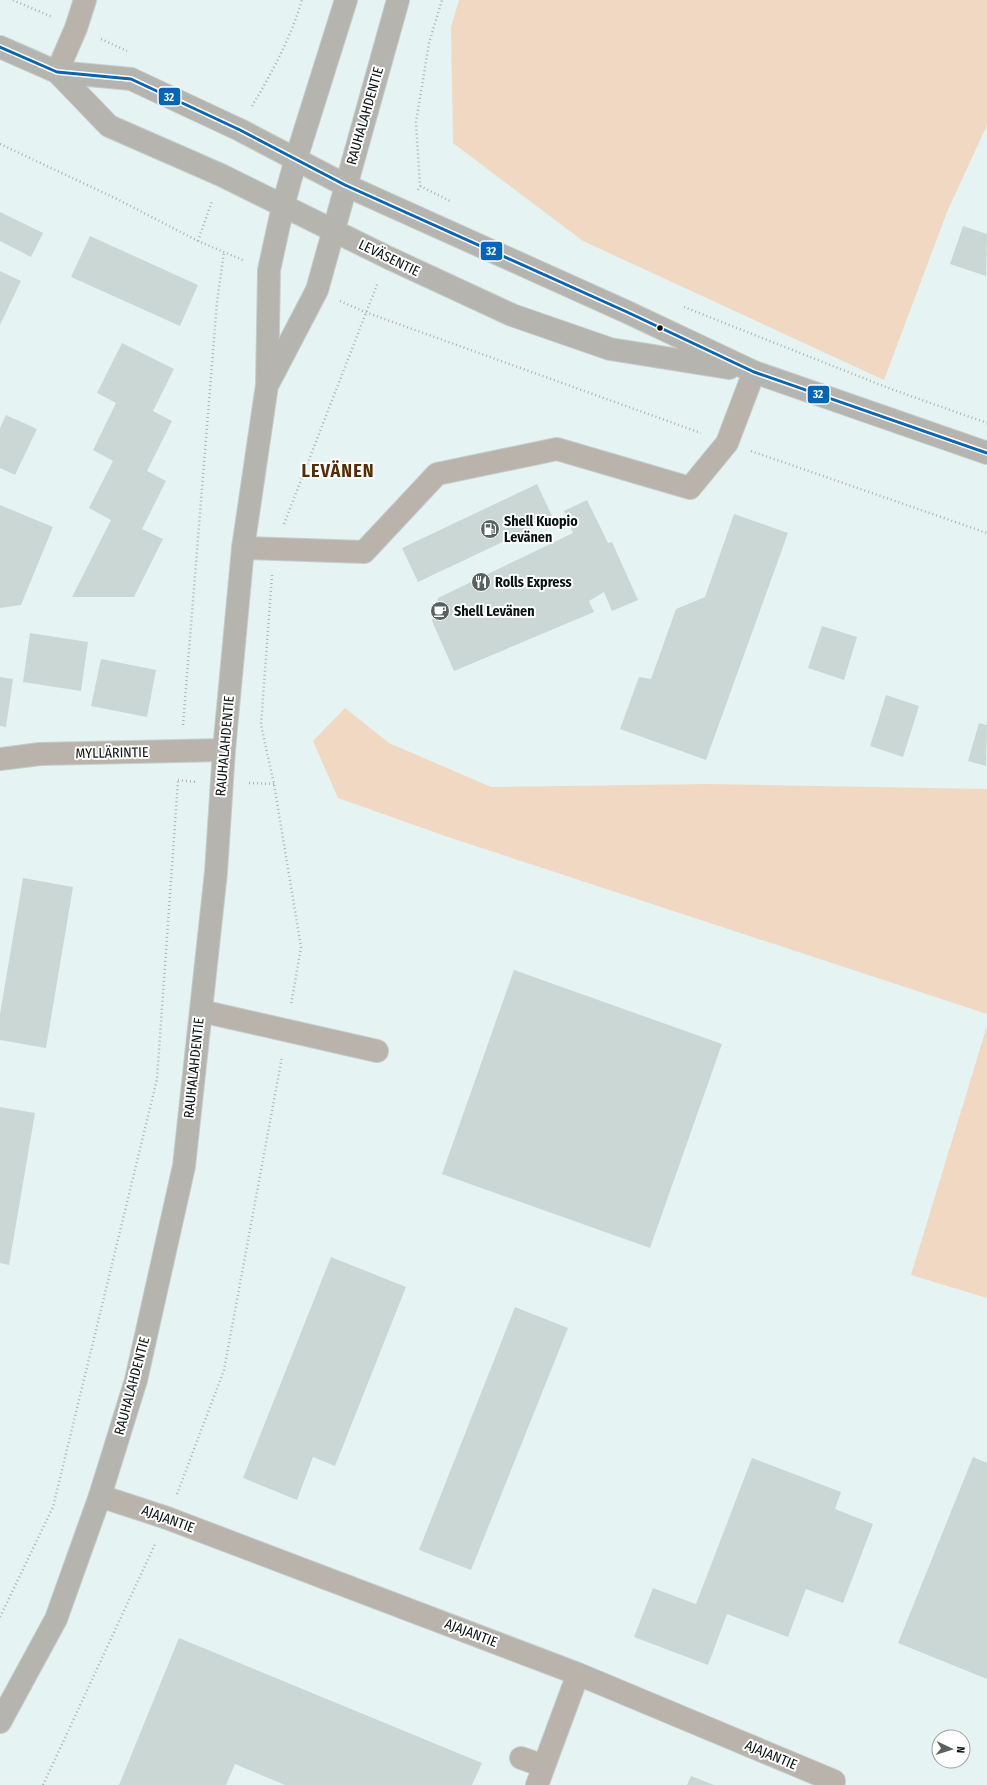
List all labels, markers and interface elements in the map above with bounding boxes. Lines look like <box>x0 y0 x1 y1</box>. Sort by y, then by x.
street label: RAUHALAHDENTIE <box>343 65 387 167</box>
line badge: 32 <box>158 87 181 106</box>
text: 32 <box>163 91 174 104</box>
street label: LEVÄSENTIE <box>356 236 423 280</box>
line badge: 32 <box>480 241 503 261</box>
text: 32 <box>485 245 496 258</box>
unlabelled marker <box>655 323 665 333</box>
line badge: 32 <box>807 385 830 404</box>
text: 32 <box>812 388 823 401</box>
district label: LEVÄNEN <box>302 460 374 482</box>
place label: Shell Kuopio Levänen <box>504 513 578 546</box>
fuel station icon: Shell Kuopio Levänen <box>479 518 501 540</box>
restaurant icon: Rolls Express <box>470 571 492 593</box>
place label: Rolls Express <box>495 574 572 591</box>
cafe icon: Shell Levänen <box>429 600 451 622</box>
place label: Shell Levänen <box>454 603 535 620</box>
street label: RAUHALAHDENTIE <box>212 695 238 797</box>
street label: MYLLÄRINTIE <box>75 744 149 762</box>
street label: RAUHALAHDENTIE <box>180 1017 208 1119</box>
street label: RAUHALAHDENTIE <box>111 1335 153 1437</box>
street label: AJAJANTIE <box>139 1502 197 1537</box>
street label: AJAJANTIE <box>442 1615 500 1651</box>
north arrow <box>931 1729 971 1769</box>
street label: AJAJANTIE <box>742 1736 800 1774</box>
text: N <box>954 1746 967 1753</box>

